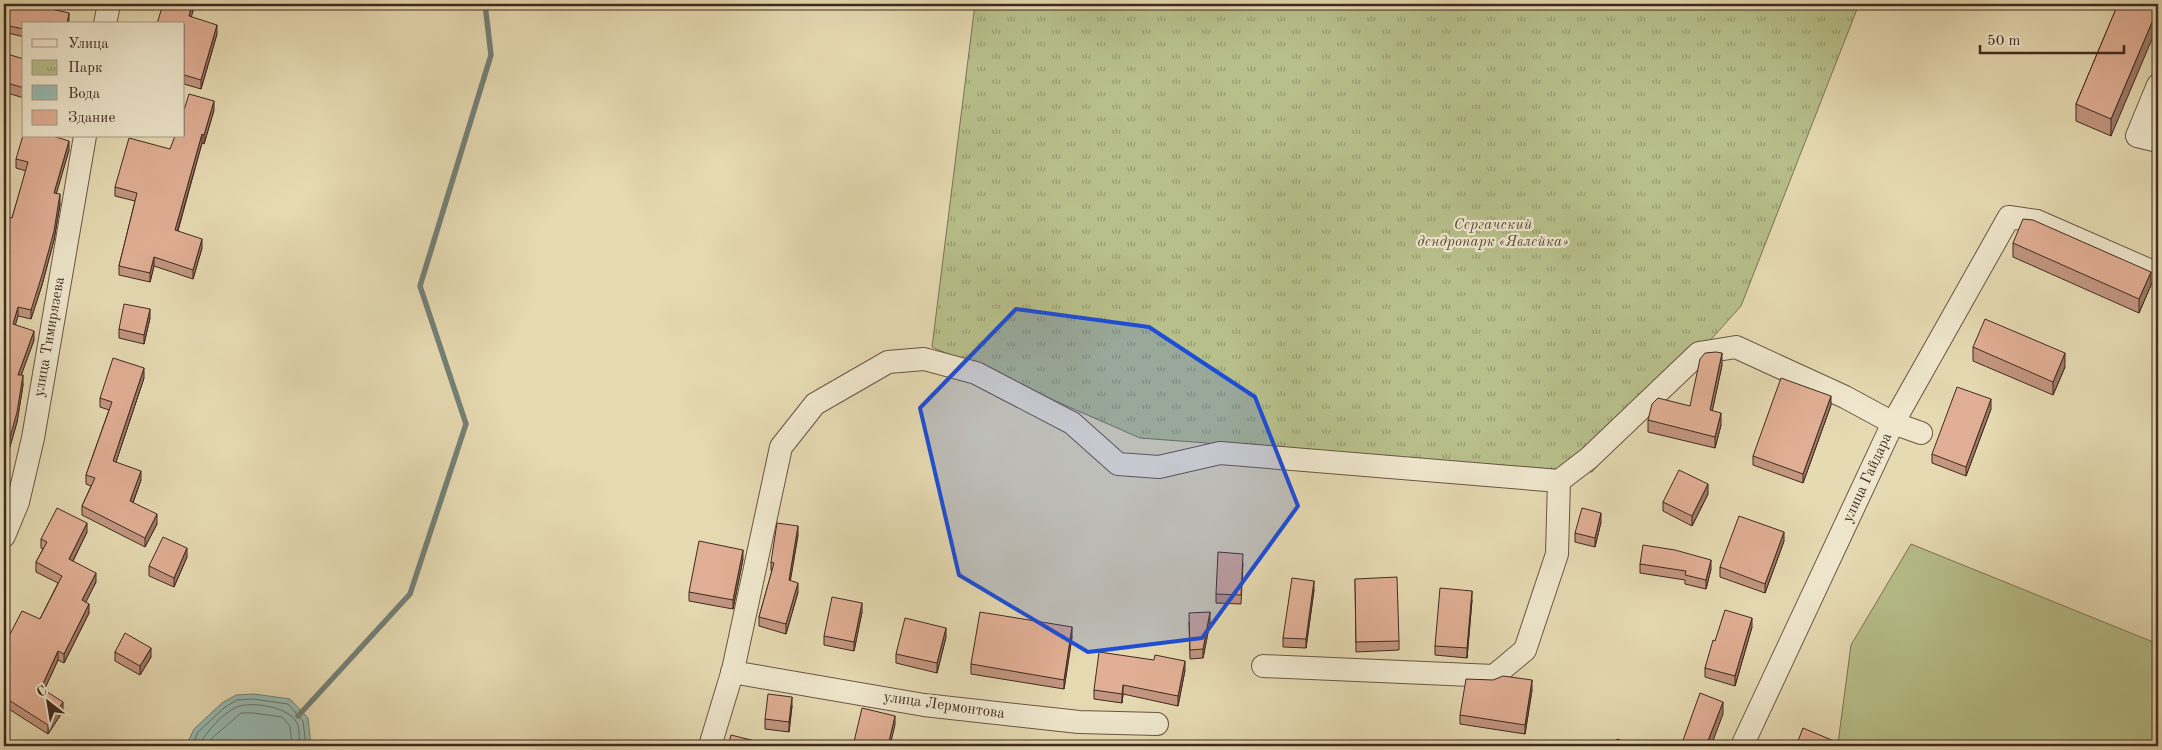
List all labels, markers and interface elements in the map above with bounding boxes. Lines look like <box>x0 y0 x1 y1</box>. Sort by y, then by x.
legend <box>22 22 185 138</box>
scale bar <box>1980 22 2123 54</box>
text: 50 m <box>1987 34 2021 49</box>
text: Улица <box>68 37 109 52</box>
text: Парк <box>68 61 103 76</box>
text: Вода <box>68 87 101 102</box>
text: Здание <box>68 111 115 126</box>
park label: Сергачский дендропарк «Явлейка» <box>1417 218 1569 250</box>
street label: улица Тимирязева <box>32 275 68 398</box>
street label: улица Гайдара <box>1841 430 1896 525</box>
north arrow <box>22 678 72 728</box>
text: С <box>34 683 49 700</box>
street label: улица Лермонтова <box>882 690 1006 722</box>

